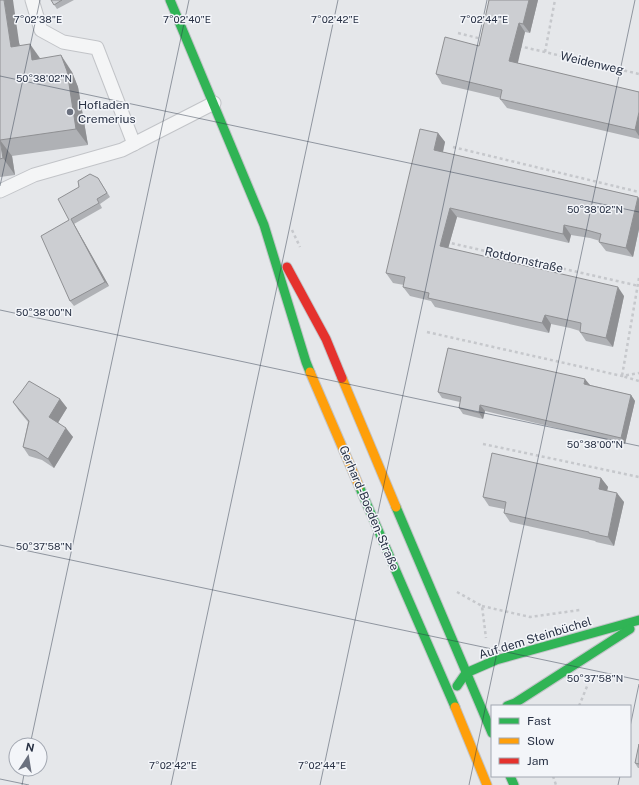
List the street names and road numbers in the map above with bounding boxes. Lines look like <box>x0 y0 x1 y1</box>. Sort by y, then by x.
street label: Weidenweg <box>559 49 625 77</box>
street label: Rotdornstraße <box>483 244 565 276</box>
street label: Gerhard-Boeden-Straße <box>336 443 402 573</box>
street label: Auf dem Steinbüchel <box>477 614 593 662</box>

